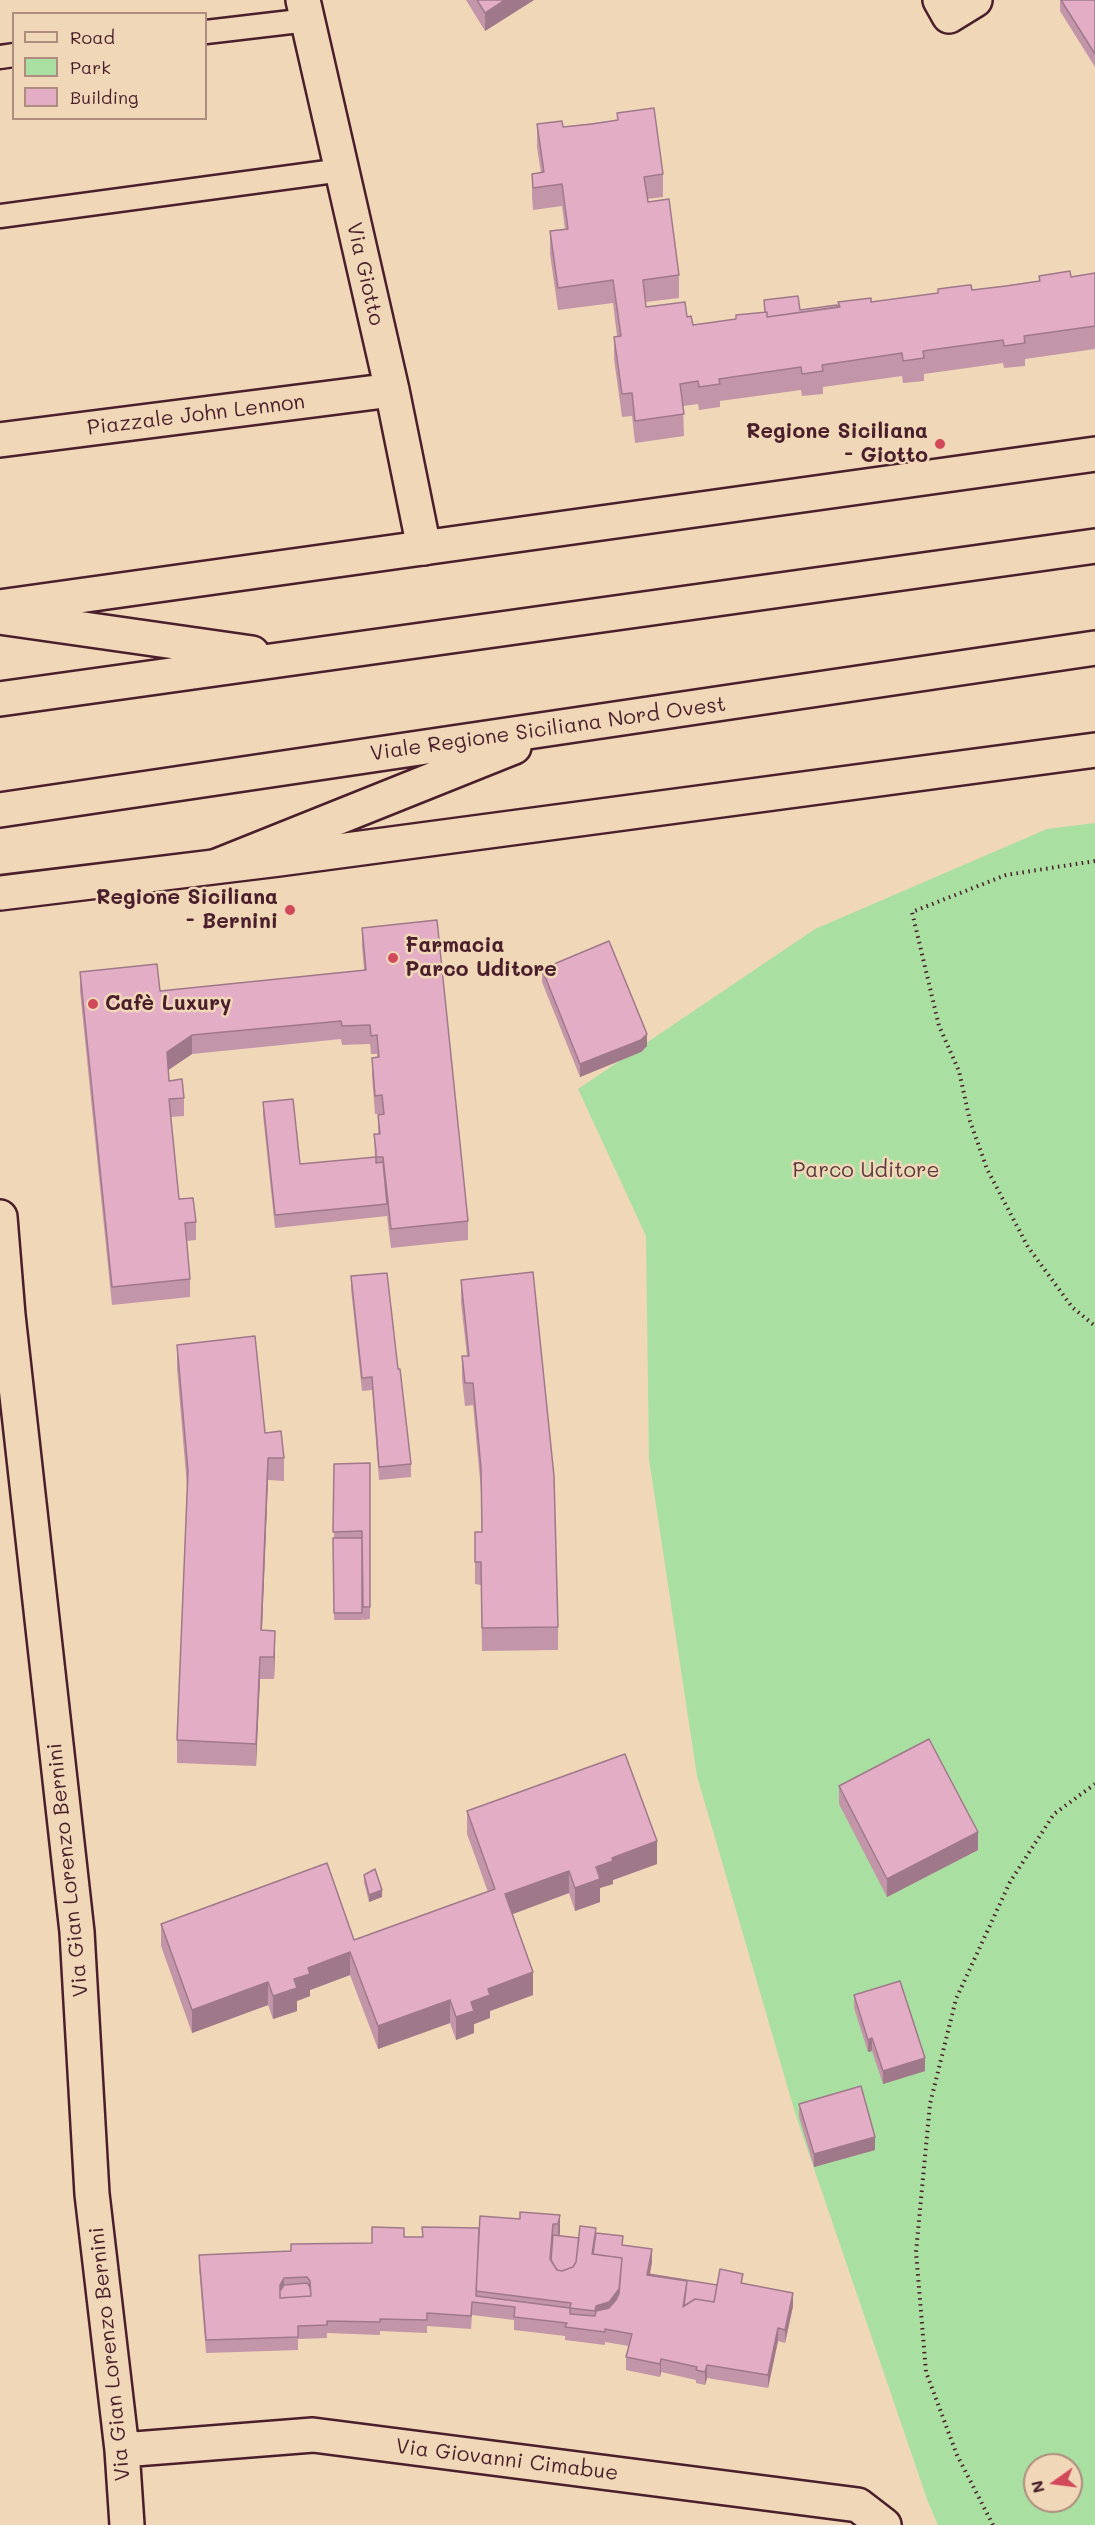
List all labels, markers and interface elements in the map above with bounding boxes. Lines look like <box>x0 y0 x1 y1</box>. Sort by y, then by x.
legend <box>12 12 207 120</box>
text: Road <box>70 25 115 49</box>
text: Park <box>70 55 111 79</box>
text: Building <box>70 85 138 109</box>
street label: Via Giotto <box>341 220 389 328</box>
street label: Piazzale John Lennon <box>86 389 306 441</box>
place label: Regione Siciliana - Giotto <box>746 419 928 469</box>
marker: Regione Siciliana - Giotto <box>933 437 947 451</box>
street label: Viale Regione Siciliana Nord Ovest <box>369 692 727 766</box>
place label: Regione Siciliana - Bernini <box>96 885 278 935</box>
marker: Regione Siciliana - Bernini <box>283 903 297 917</box>
place label: Farmacia Parco Uditore <box>405 933 557 983</box>
marker: Farmacia Parco Uditore <box>386 951 400 965</box>
place label: Cafè Luxury <box>105 991 231 1017</box>
marker: Cafè Luxury <box>86 997 100 1011</box>
park label: Parco Uditore <box>793 1158 939 1184</box>
street label: Via Gian Lorenzo Bernini <box>42 1742 94 1998</box>
street label: Via Gian Lorenzo Bernini <box>84 2226 136 2482</box>
street label: Via Giovanni Cimabue <box>394 2434 620 2486</box>
north arrow <box>1023 2453 1083 2513</box>
text: N <box>1025 2479 1049 2495</box>

